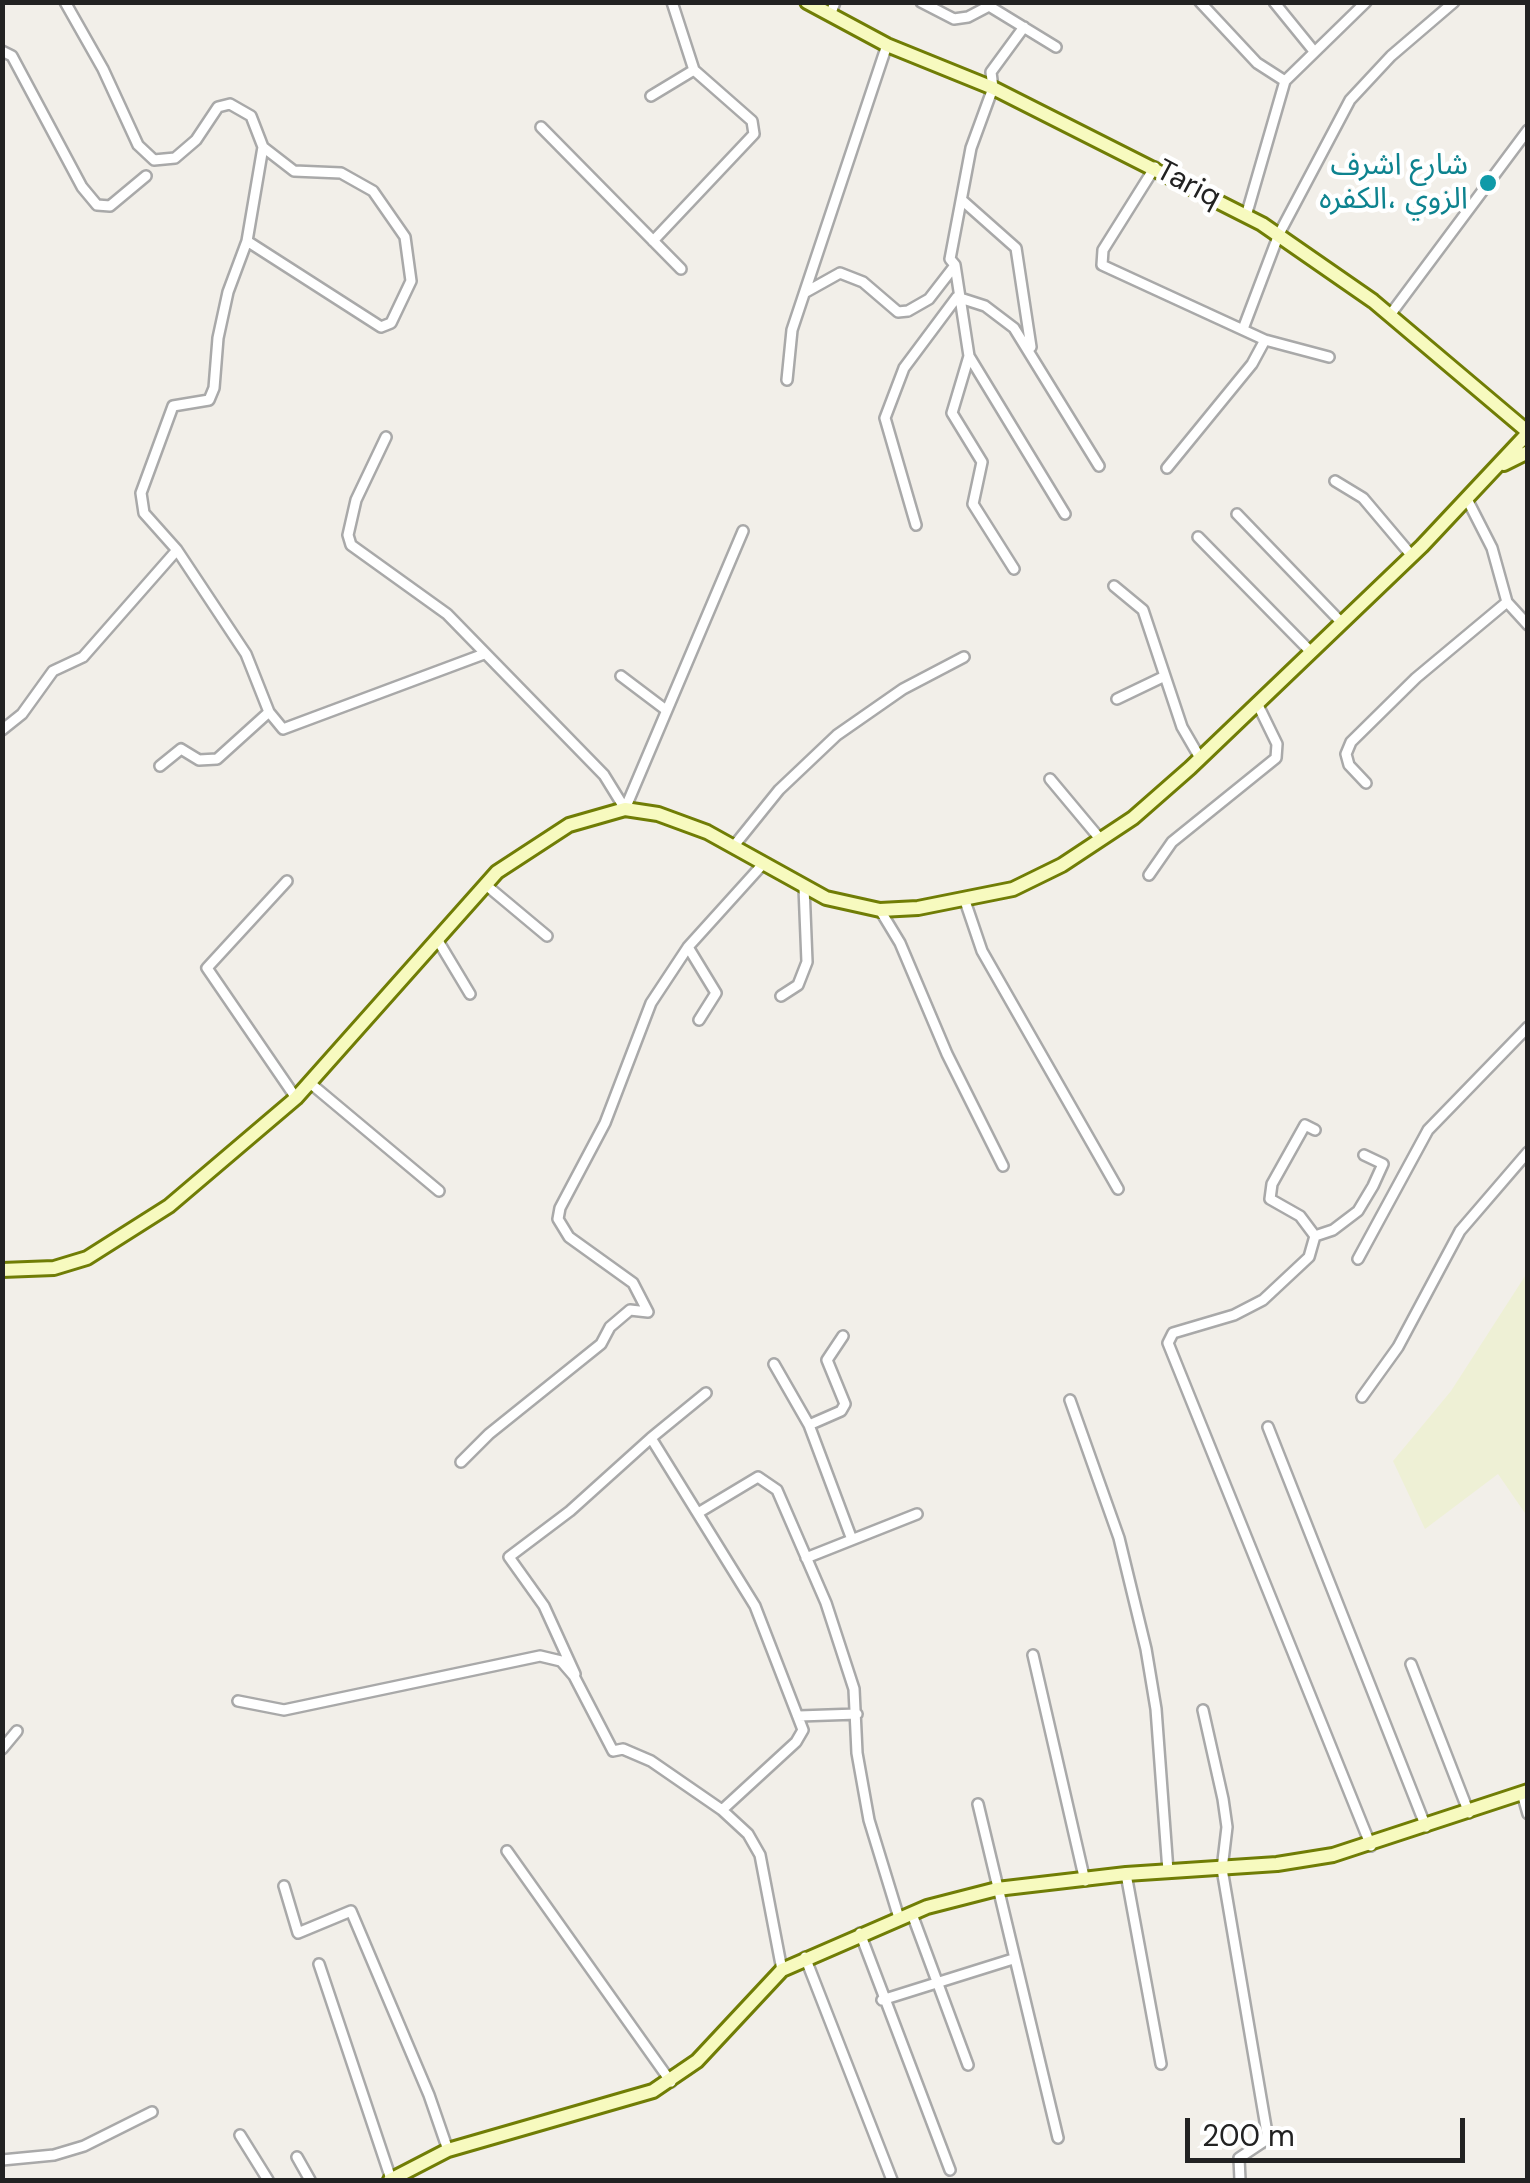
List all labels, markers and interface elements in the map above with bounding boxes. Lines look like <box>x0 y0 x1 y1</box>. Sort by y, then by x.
place label: شارع اشرف الزوي ،الكفره <box>1319 148 1468 218</box>
street label: Tariq <box>1150 153 1226 217</box>
marker: شارع اشرف الزوي ،الكفره <box>1477 172 1499 194</box>
scale bar <box>1190 2098 1470 2160</box>
text: 200 m <box>1202 2116 1295 2155</box>

